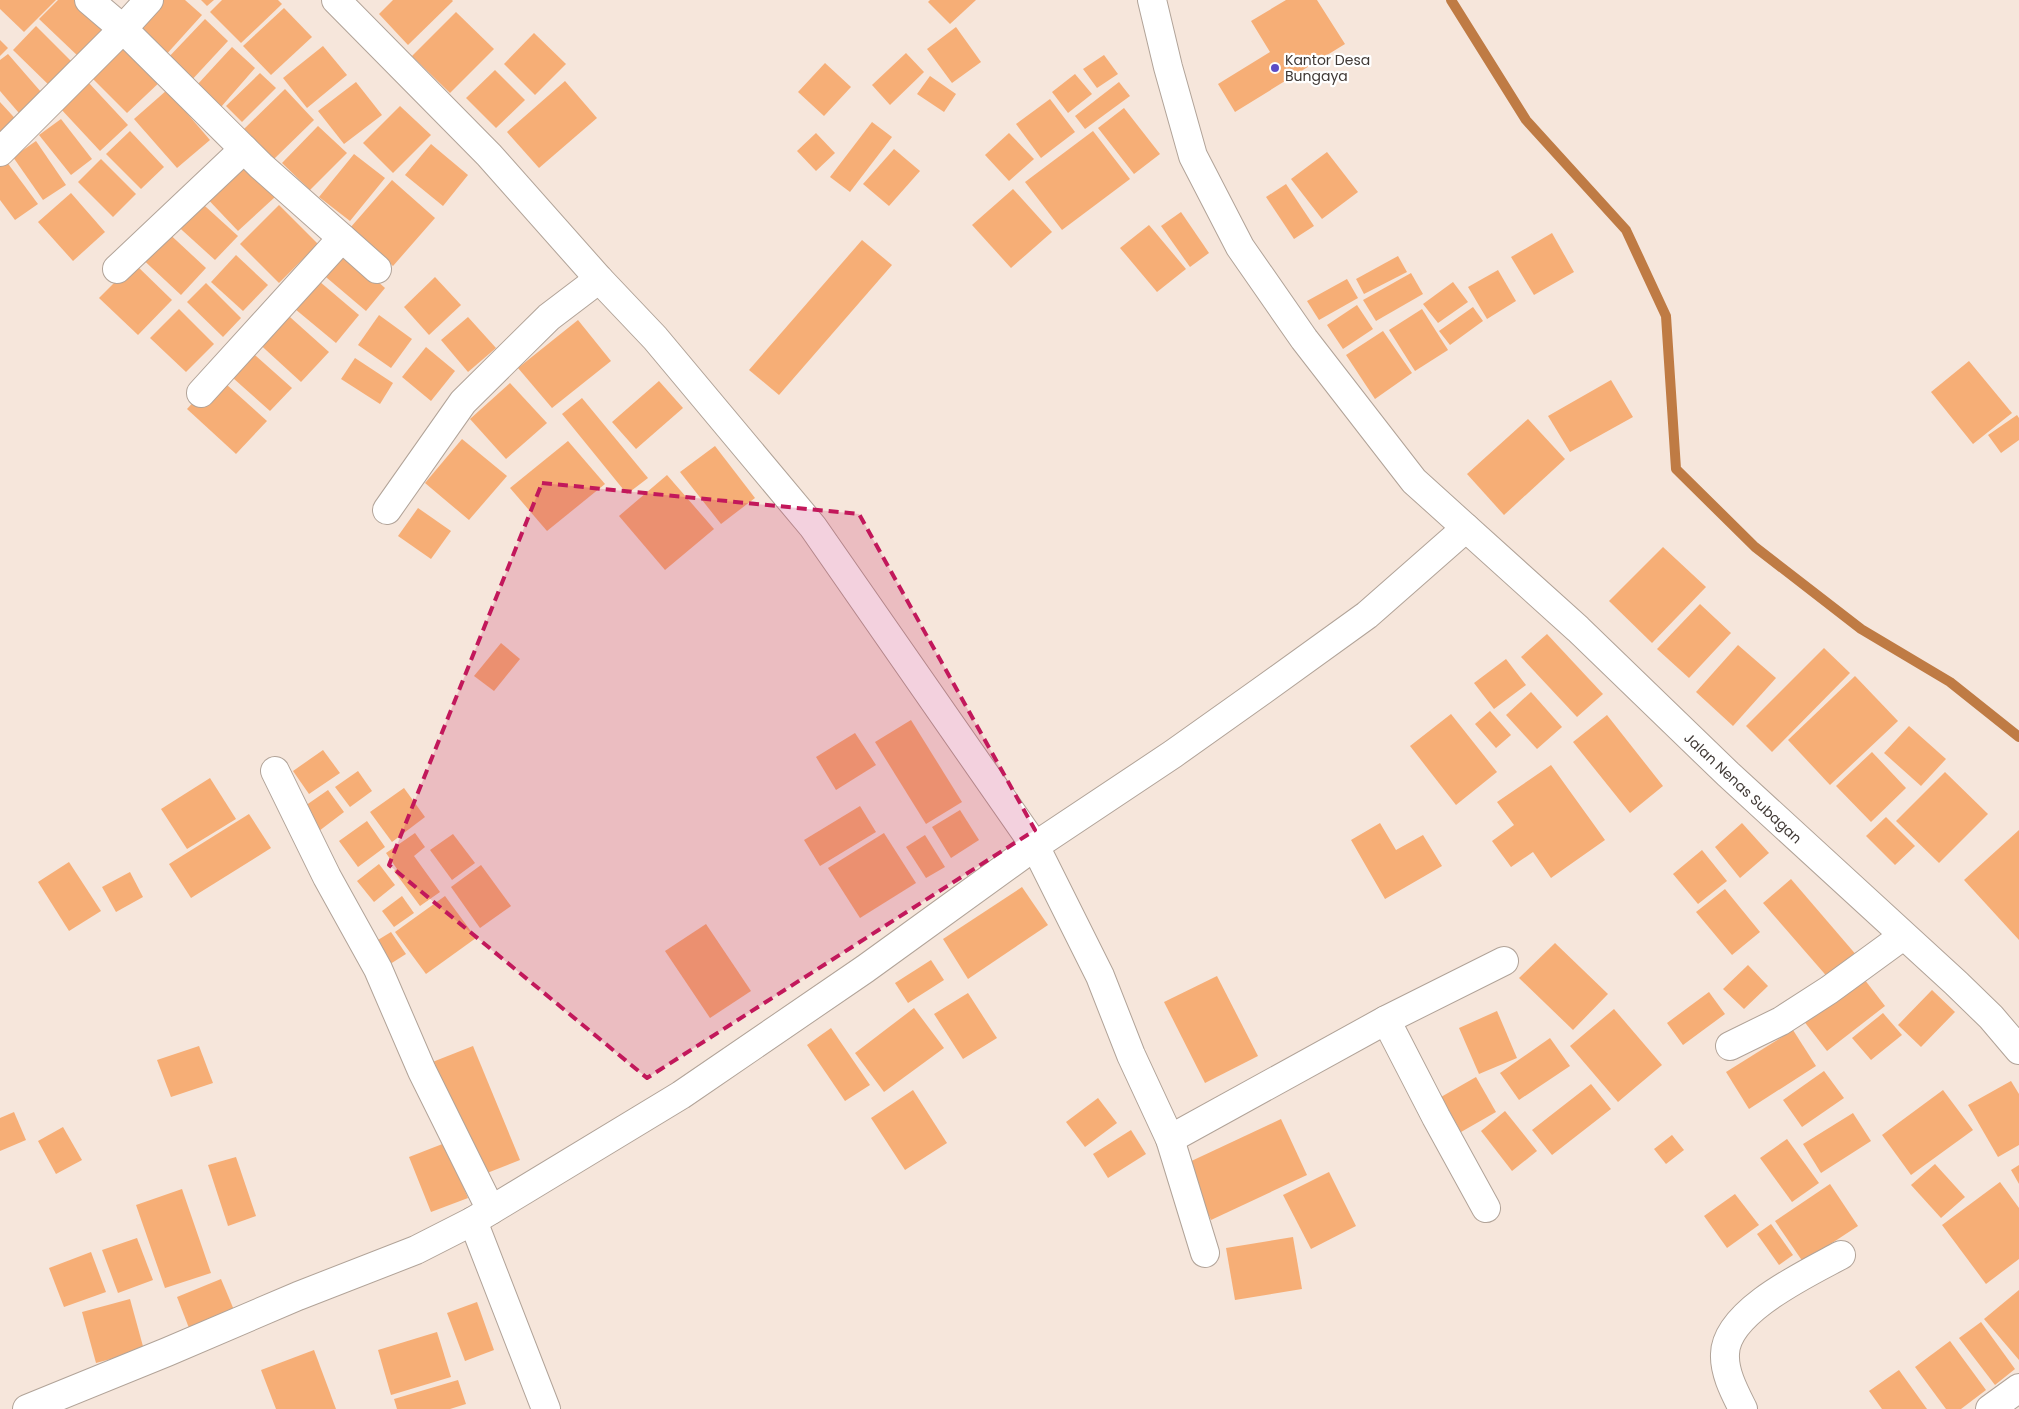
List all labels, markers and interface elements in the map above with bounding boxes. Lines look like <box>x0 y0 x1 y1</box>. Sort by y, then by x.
place label: Kantor Desa Bungaya <box>1285 50 1370 86</box>
marker: Kantor Desa Bungaya <box>1269 62 1281 74</box>
street label: Jalan Nenas Subagan <box>1680 728 1806 848</box>

